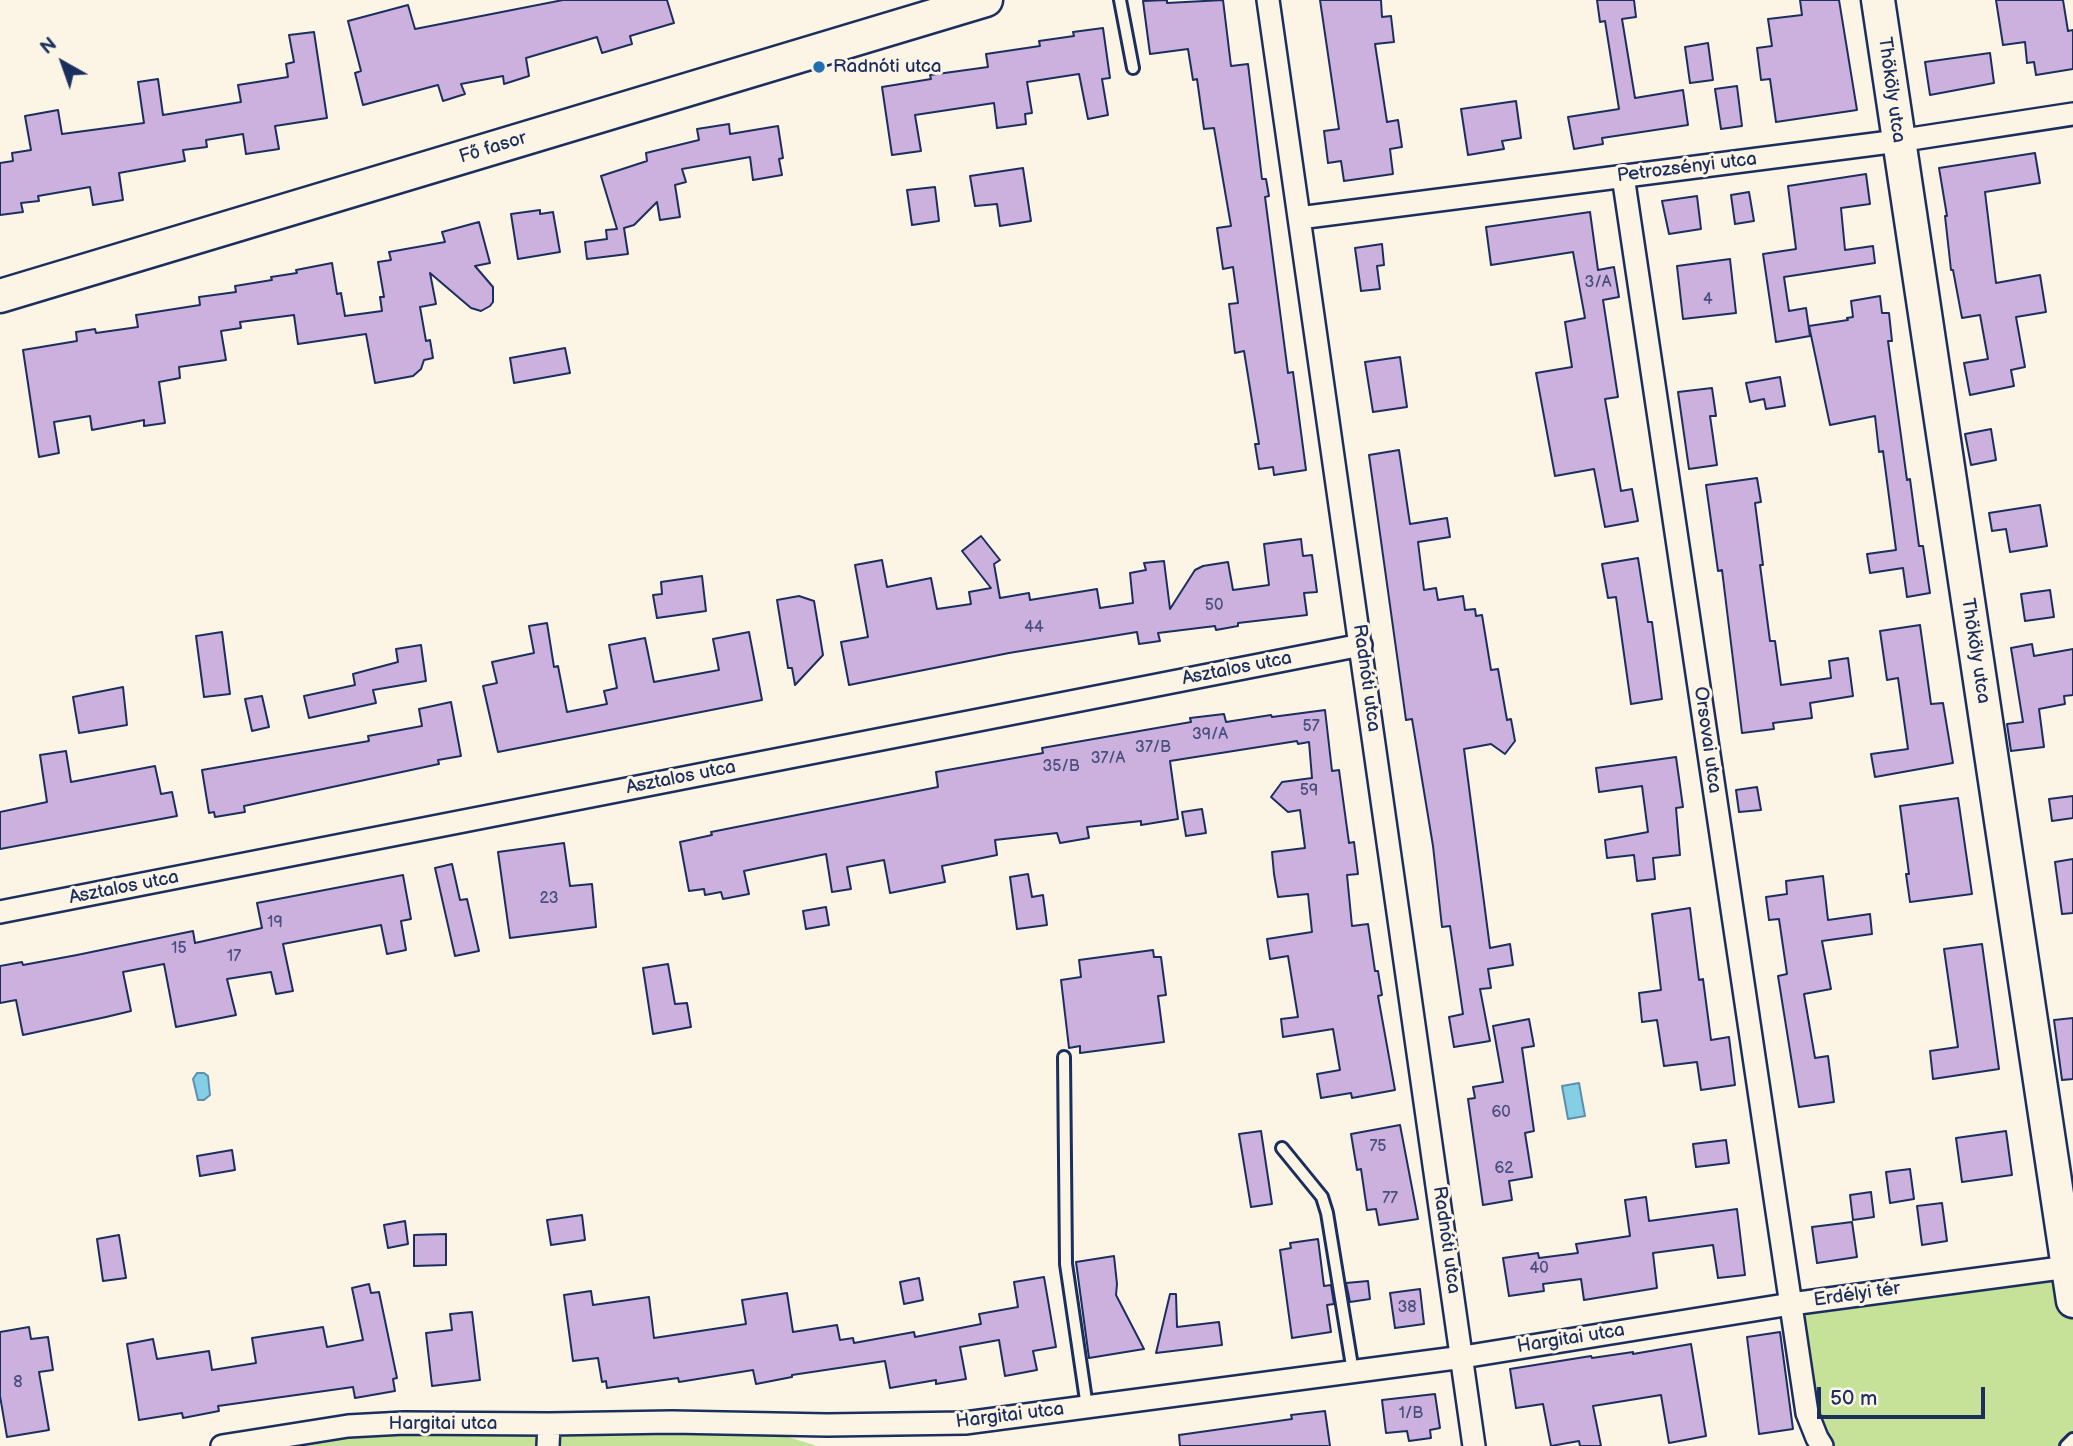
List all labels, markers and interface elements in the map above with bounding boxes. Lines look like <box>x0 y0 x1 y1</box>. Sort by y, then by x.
north arrow <box>28 28 98 98</box>
text: N <box>36 33 62 60</box>
street label: Thököly utca <box>1872 36 1910 144</box>
place label: Radnóti utca <box>833 56 942 78</box>
marker: Radnóti utca <box>811 59 827 75</box>
street label: Fő fasor <box>456 127 530 169</box>
street label: Petrozsényi utca <box>1616 148 1758 188</box>
house number: 3/A <box>1585 273 1611 293</box>
house number: 4 <box>1703 290 1713 310</box>
house number: 50 <box>1205 596 1223 616</box>
street label: Thököly utca <box>1955 597 1995 705</box>
house number: 44 <box>1024 618 1044 638</box>
street label: Radnóti utca <box>1347 623 1385 733</box>
street label: Asztalos utca <box>1180 647 1294 691</box>
street label: Orsovai utca <box>1688 685 1726 795</box>
house number: 57 <box>1302 717 1320 737</box>
house number: 39/A <box>1192 725 1228 745</box>
house number: 37/B <box>1135 738 1171 758</box>
house number: 37/A <box>1091 749 1125 769</box>
street label: Asztalos utca <box>624 756 738 800</box>
house number: 35/B <box>1042 757 1080 777</box>
house number: 59 <box>1300 781 1318 801</box>
street label: Asztalos utca <box>67 866 181 910</box>
house number: 23 <box>540 889 558 909</box>
house number: 19 <box>267 913 283 933</box>
house number: 15 <box>171 939 187 959</box>
house number: 17 <box>227 947 241 967</box>
house number: 60 <box>1491 1103 1511 1123</box>
house number: 75 <box>1369 1137 1387 1157</box>
house number: 62 <box>1494 1159 1514 1179</box>
street label: Radnóti utca <box>1427 1185 1465 1295</box>
house number: 77 <box>1382 1189 1398 1209</box>
house number: 40 <box>1529 1259 1549 1279</box>
street label: Erdélyi tér <box>1812 1278 1902 1312</box>
house number: 38 <box>1397 1298 1417 1318</box>
street label: Hargitai utca <box>1515 1319 1627 1359</box>
scale bar <box>1821 1372 1989 1416</box>
house number: 8 <box>13 1373 23 1393</box>
text: 50 m <box>1830 1386 1877 1411</box>
street label: Hargitai utca <box>955 1398 1065 1434</box>
house number: 1/B <box>1399 1404 1423 1424</box>
street label: Hargitai utca <box>389 1413 497 1435</box>

